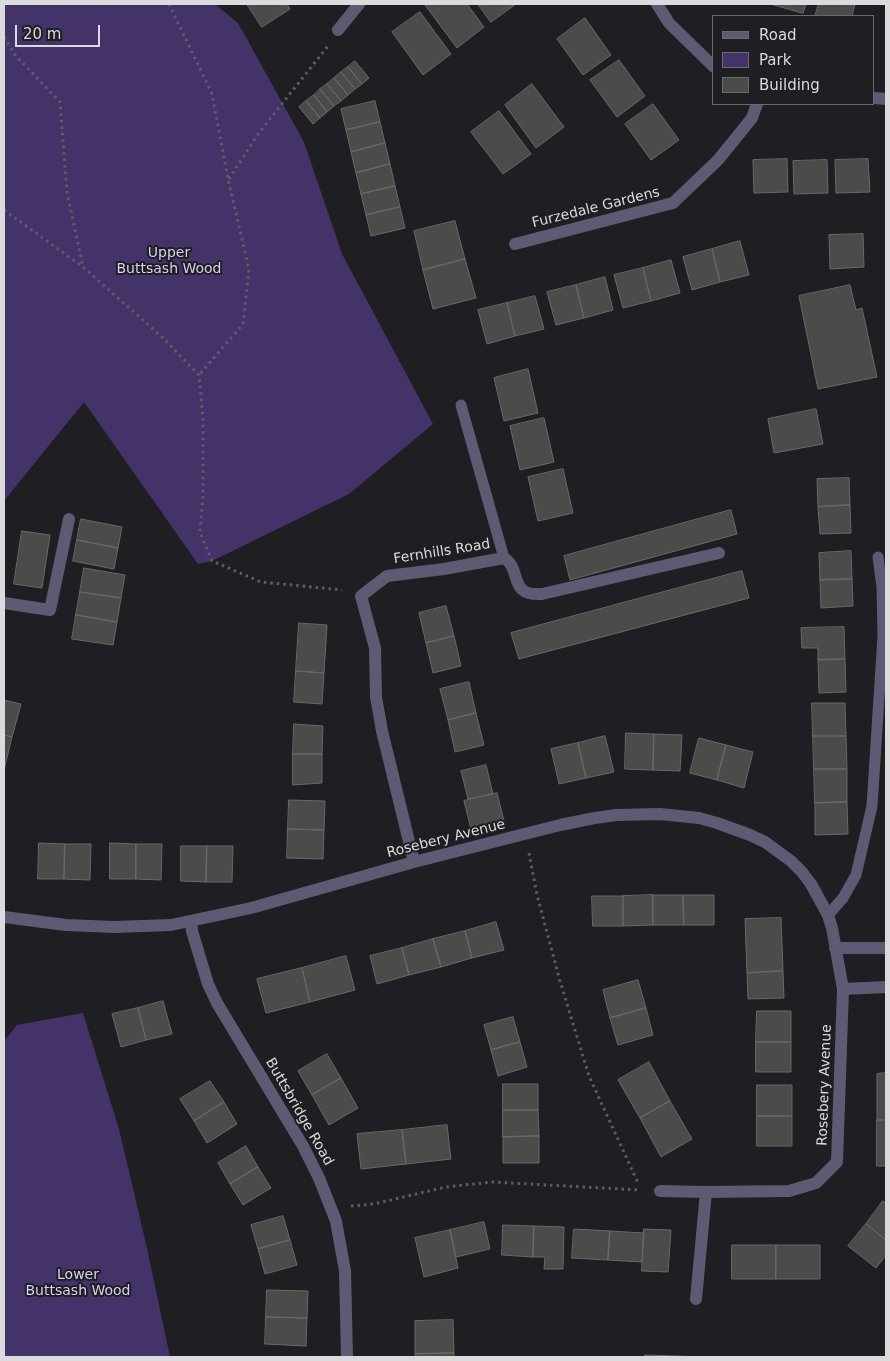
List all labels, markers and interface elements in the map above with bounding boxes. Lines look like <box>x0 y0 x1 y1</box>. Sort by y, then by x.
scale bar <box>18 15 102 47</box>
legend <box>712 15 875 105</box>
text: 20 m <box>23 25 61 43</box>
text: Road <box>759 26 797 44</box>
text: Park <box>759 51 791 69</box>
text: Building <box>759 76 820 94</box>
street label: Furzedale Gardens <box>530 184 662 232</box>
park label: Upper Buttsash Wood <box>117 245 221 278</box>
street label: Fernhills Road <box>392 536 492 568</box>
street label: Rosebery Avenue <box>385 816 507 862</box>
street label: Rosebery Avenue <box>814 1024 836 1146</box>
street label: Buttsbridge Road <box>261 1055 337 1169</box>
park label: Lower Buttsash Wood <box>26 1267 130 1300</box>

